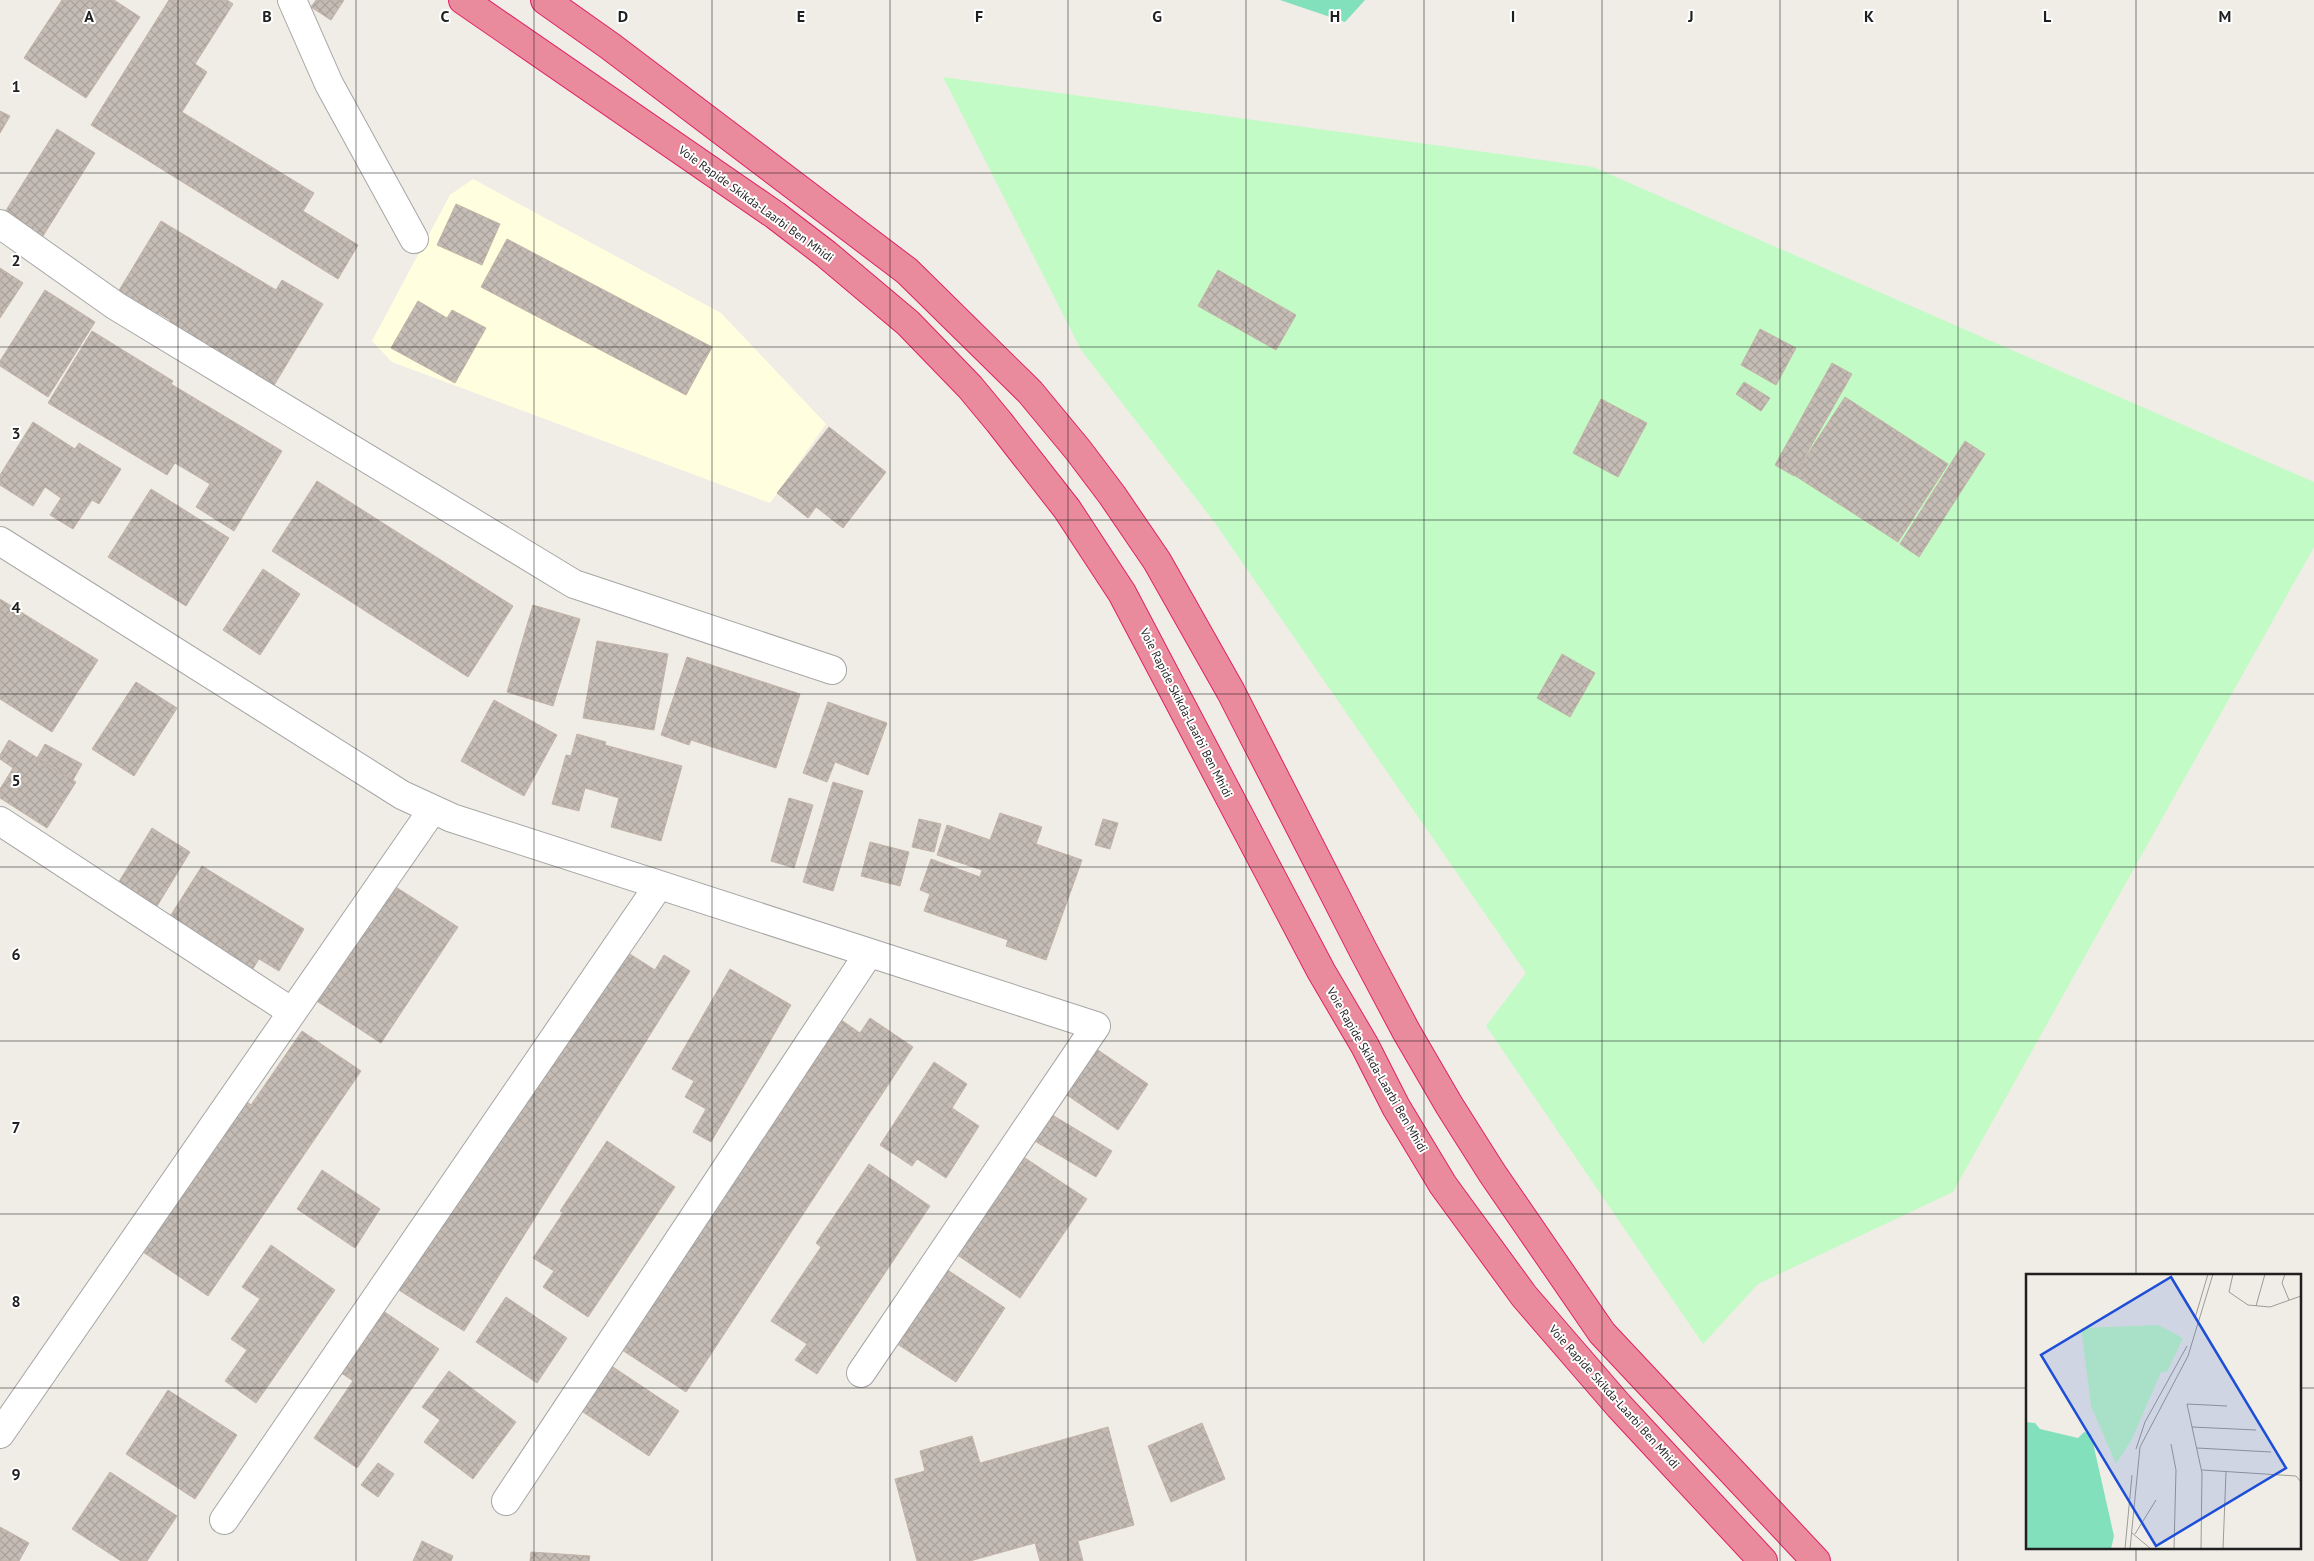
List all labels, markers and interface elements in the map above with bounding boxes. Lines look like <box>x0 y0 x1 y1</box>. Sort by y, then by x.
text: A <box>84 6 94 26</box>
text: B <box>262 6 272 26</box>
text: C <box>441 6 450 26</box>
text: D <box>618 6 628 26</box>
text: E <box>797 6 805 26</box>
text: F <box>975 6 983 26</box>
text: G <box>1152 6 1162 26</box>
text: H <box>1330 6 1340 26</box>
text: I <box>1511 6 1515 26</box>
text: J <box>1687 6 1694 26</box>
text: K <box>1864 6 1874 26</box>
text: L <box>2043 6 2052 26</box>
text: M <box>2219 6 2231 26</box>
text: 1 <box>11 76 21 96</box>
street label: Voie Rapide Skikda-Laarbi Ben Mhidi <box>675 142 837 265</box>
text: 2 <box>11 250 21 270</box>
text: 3 <box>11 423 21 443</box>
text: 4 <box>11 597 21 617</box>
street label: Voie Rapide Skikda-Laarbi Ben Mhidi <box>1137 625 1236 800</box>
text: 5 <box>11 770 21 790</box>
text: 6 <box>11 944 21 964</box>
street label: Voie Rapide Skikda-Laarbi Ben Mhidi <box>1323 984 1431 1155</box>
text: 7 <box>11 1117 21 1137</box>
inset map <box>2026 1274 2302 1548</box>
text: 8 <box>11 1291 21 1311</box>
street label: Voie Rapide Skikda-Laarbi Ben Mhidi <box>1545 1321 1683 1472</box>
text: 9 <box>11 1464 21 1484</box>

